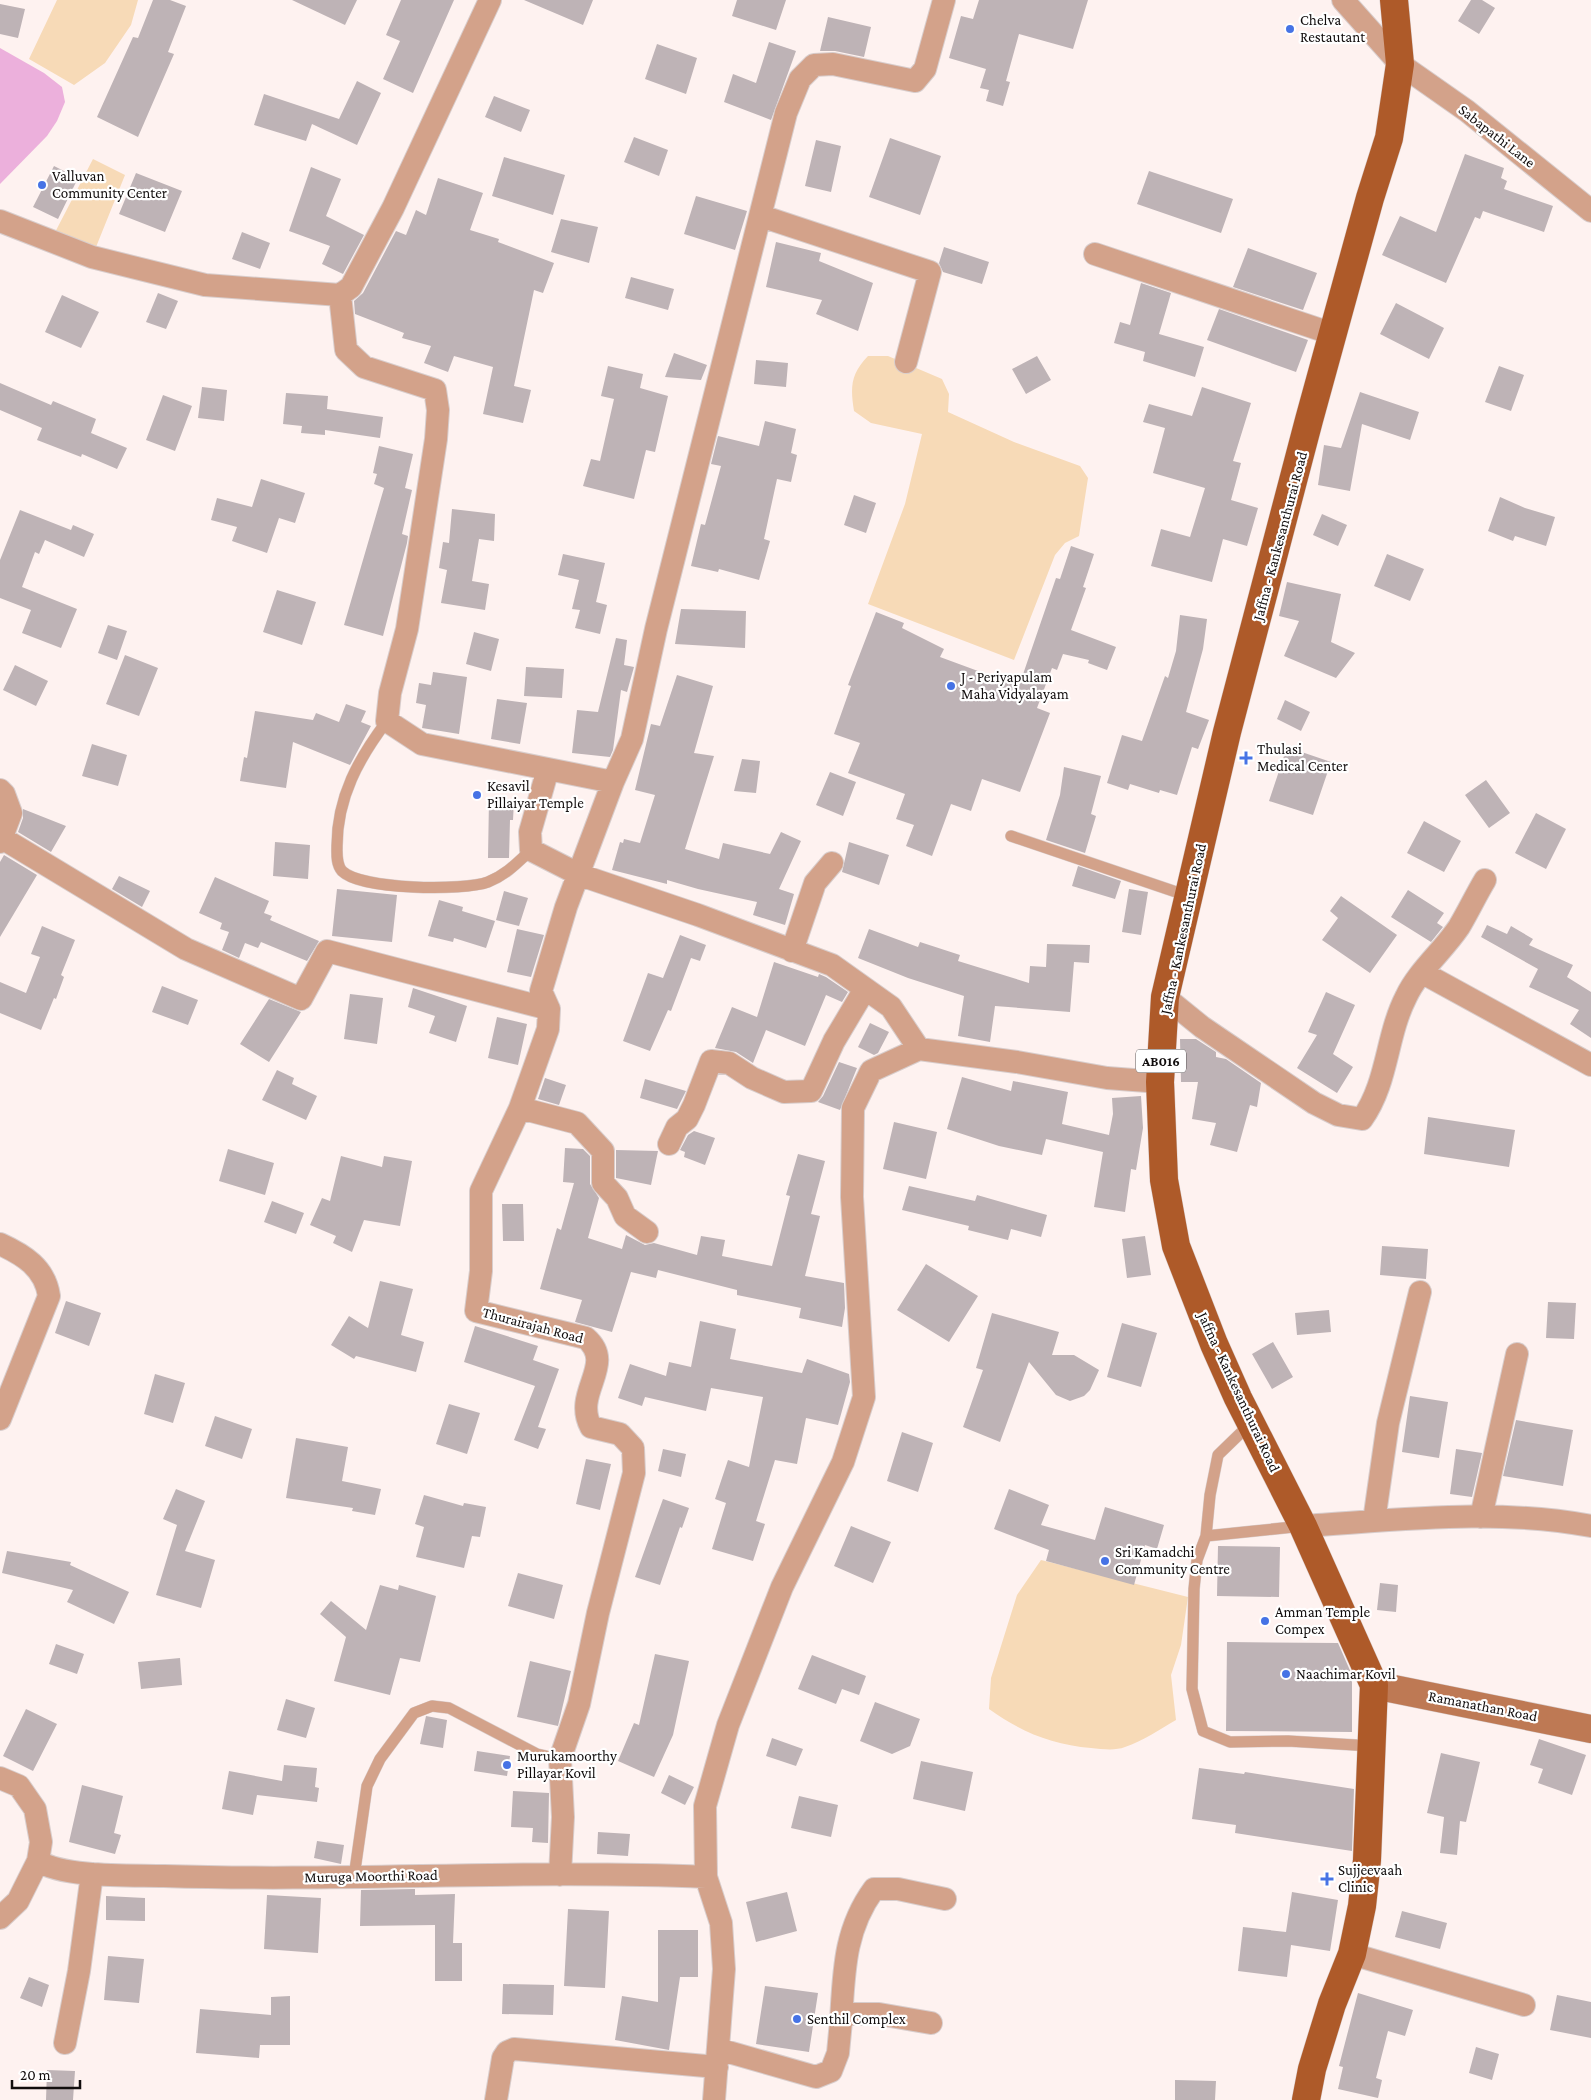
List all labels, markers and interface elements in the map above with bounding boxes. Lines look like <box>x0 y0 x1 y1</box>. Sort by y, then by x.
place label: Chelva Restautant <box>1300 12 1366 45</box>
marker: Chelva Restautant <box>1284 23 1296 35</box>
street label: Sabapathi Lane <box>1455 101 1539 172</box>
place label: Valluvan Community Center <box>52 168 168 202</box>
marker: Valluvan Community Center <box>36 179 48 191</box>
street label: Jaffna - Kankesanthurai Road <box>1249 450 1311 625</box>
place label: J - Periyapulam Maha Vidyalayam <box>959 669 1069 703</box>
marker: J - Periyapulam Maha Vidyalayam <box>945 680 957 692</box>
place label: Thulasi Medical Center <box>1257 741 1349 774</box>
marker: Thulasi Medical Center <box>1239 751 1253 765</box>
place label: Kesavil Pillaiyar Temple <box>487 778 584 812</box>
marker: Kesavil Pillaiyar Temple <box>471 789 483 801</box>
street label: Jaffna - Kankesanthurai Road <box>1157 842 1210 1018</box>
road number: AB016 <box>1136 1050 1186 1072</box>
street label: Thurairajah Road <box>480 1304 585 1347</box>
street label: Jaffna - Kankesanthurai Road <box>1193 1308 1283 1475</box>
place label: Sri Kamadchi Community Centre <box>1115 1544 1230 1578</box>
marker: Sri Kamadchi Community Centre <box>1099 1555 1111 1567</box>
place label: Amman Temple Compex <box>1275 1604 1370 1638</box>
marker: Amman Temple Compex <box>1259 1615 1271 1627</box>
place label: Naachimar Kovil <box>1296 1666 1396 1682</box>
marker: Naachimar Kovil <box>1280 1668 1292 1680</box>
street label: Ramanathan Road <box>1427 1688 1539 1724</box>
place label: Murukamoorthy Pillayar Kovil <box>517 1748 617 1782</box>
marker: Murukamoorthy Pillayar Kovil <box>501 1759 513 1771</box>
place label: Sujjeevaah Clinic <box>1338 1862 1402 1895</box>
street label: Muruga Moorthi Road <box>304 1867 438 1886</box>
marker: Sujjeevaah Clinic <box>1320 1872 1334 1886</box>
place label: Senthil Complex <box>807 2011 906 2028</box>
marker: Senthil Complex <box>791 2013 803 2025</box>
scale bar <box>12 2058 80 2090</box>
text: 20 m <box>20 2067 51 2083</box>

